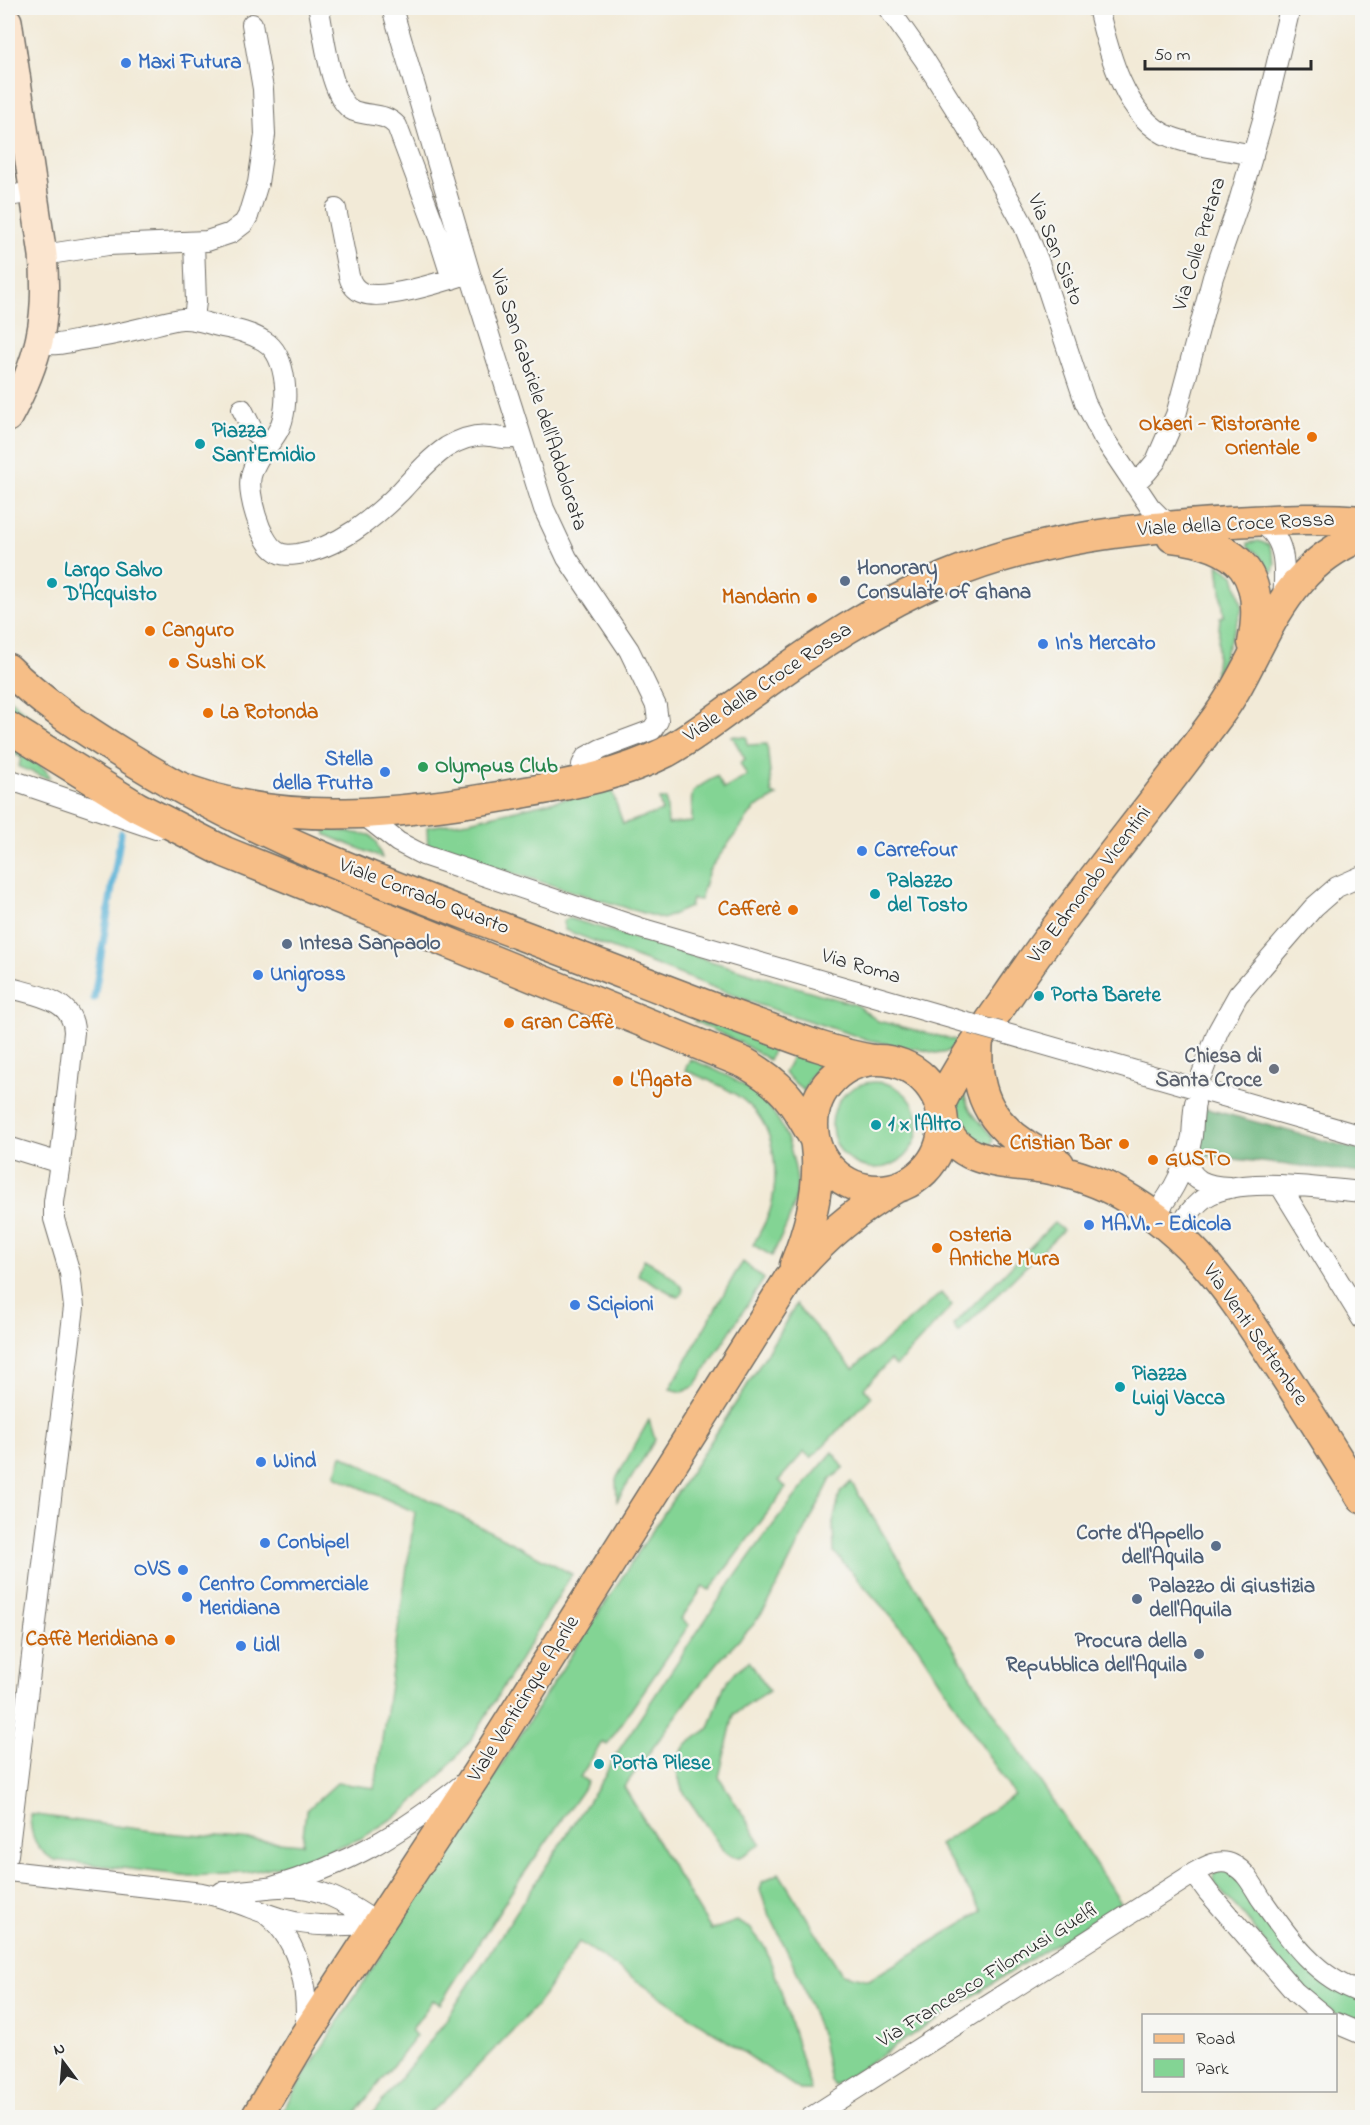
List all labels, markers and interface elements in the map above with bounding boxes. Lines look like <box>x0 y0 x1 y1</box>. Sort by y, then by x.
scale bar <box>1145 33 1312 71</box>
text: 50 m <box>1154 43 1191 69</box>
place label: Maxi Futura <box>138 48 241 78</box>
marker: Maxi Futura <box>119 56 133 70</box>
street label: Via Colle Pretara <box>1165 174 1235 315</box>
street label: Via San Sisto <box>1019 189 1091 310</box>
street label: Via San Gabriele dell'Addolorata <box>481 265 594 535</box>
place label: Okaeri - Ristorante Orientale <box>1139 410 1301 464</box>
place label: Piazza Sant'Emidio <box>212 417 316 471</box>
marker: Okaeri - Ristorante Orientale <box>1305 430 1319 444</box>
marker: Piazza Sant'Emidio <box>193 437 207 451</box>
street label: Viale della Croce Rossa <box>1136 505 1335 545</box>
place label: Honorary Consulate of Ghana <box>857 554 1031 608</box>
place label: Largo Salvo D'Acquisto <box>63 556 163 610</box>
marker: Honorary Consulate of Ghana <box>838 574 852 588</box>
marker: Largo Salvo D'Acquisto <box>45 576 59 590</box>
place label: Mandarin <box>722 583 800 613</box>
marker: Mandarin <box>805 591 819 605</box>
street label: Viale della Croce Rossa <box>677 615 858 751</box>
place label: Canguro <box>162 616 234 648</box>
marker: Canguro <box>143 624 157 638</box>
place label: In's Mercato <box>1055 629 1156 659</box>
marker: In's Mercato <box>1036 637 1050 651</box>
place label: Sushi OK <box>186 648 266 678</box>
marker: Sushi OK <box>167 656 181 670</box>
place label: La Rotonda <box>220 698 318 728</box>
marker: La Rotonda <box>201 706 215 720</box>
place label: Stella della Frutta <box>272 745 373 799</box>
place label: Olympus Club <box>435 752 559 784</box>
marker: Olympus Club <box>416 760 430 774</box>
marker: Stella della Frutta <box>378 765 392 779</box>
street label: Via Edmondo Vicentini <box>1020 800 1159 971</box>
place label: Carrefour <box>874 836 958 866</box>
marker: Carrefour <box>855 844 869 858</box>
street label: Viale Corrado Quarto <box>334 850 514 943</box>
place label: Palazzo del Tosto <box>887 867 968 921</box>
marker: Palazzo del Tosto <box>868 887 882 901</box>
place label: Cafferè <box>718 895 782 925</box>
marker: Cafferè <box>786 903 800 917</box>
place label: Intesa Sanpaolo <box>299 929 441 959</box>
marker: Intesa Sanpaolo <box>280 937 294 951</box>
street label: Via Roma <box>817 941 904 993</box>
place label: Unigross <box>270 960 346 992</box>
marker: Unigross <box>251 968 265 982</box>
place label: Porta Barete <box>1051 981 1161 1011</box>
marker: Porta Barete <box>1032 989 1046 1003</box>
place label: Gran Caffè <box>521 1008 614 1038</box>
marker: Gran Caffè <box>502 1016 516 1030</box>
place label: Chiesa di Santa Croce <box>1155 1042 1263 1096</box>
marker: Chiesa di Santa Croce <box>1267 1062 1281 1076</box>
place label: L'Agata <box>630 1066 692 1098</box>
marker: L'Agata <box>611 1074 625 1088</box>
place label: 1 x l'Altro <box>888 1110 961 1140</box>
marker: 1 x l'Altro <box>869 1118 883 1132</box>
place label: Cristian Bar <box>1010 1129 1112 1159</box>
marker: Cristian Bar <box>1117 1137 1131 1151</box>
place label: GUSTO <box>1165 1145 1231 1175</box>
marker: GUSTO <box>1146 1153 1160 1167</box>
place label: MA.VI. - Edicola <box>1101 1210 1231 1240</box>
marker: MA.VI. - Edicola <box>1082 1218 1096 1232</box>
place label: Osteria Antiche Mura <box>949 1221 1060 1275</box>
marker: Osteria Antiche Mura <box>930 1241 944 1255</box>
street label: Via Venti Settembre <box>1194 1257 1315 1412</box>
place label: Scipioni <box>587 1290 654 1320</box>
marker: Scipioni <box>568 1298 582 1312</box>
place label: Piazza Luigi Vacca <box>1132 1360 1225 1416</box>
marker: Piazza Luigi Vacca <box>1113 1380 1127 1394</box>
place label: Wind <box>273 1447 316 1477</box>
marker: Wind <box>254 1455 268 1469</box>
place label: Corte d'Appello dell'Aquila <box>1076 1519 1204 1573</box>
place label: Conbipel <box>277 1528 350 1558</box>
marker: Conbipel <box>258 1536 272 1550</box>
marker: Corte d'Appello dell'Aquila <box>1209 1539 1223 1553</box>
place label: OVS <box>134 1555 172 1585</box>
marker: OVS <box>176 1563 190 1577</box>
place label: Centro Commerciale Meridiana <box>199 1570 369 1624</box>
place label: Palazzo di Giustizia dell'Aquila <box>1149 1572 1315 1626</box>
marker: Centro Commerciale Meridiana <box>180 1590 194 1604</box>
marker: Palazzo di Giustizia dell'Aquila <box>1130 1592 1144 1606</box>
street label: Viale Venticinque Aprile <box>460 1610 588 1789</box>
place label: Caffè Meridiana <box>26 1625 158 1655</box>
place label: Procura della Repubblica dell'Aquila <box>1006 1627 1187 1681</box>
place label: Lidl <box>253 1631 280 1661</box>
marker: Caffè Meridiana <box>163 1633 177 1647</box>
marker: Lidl <box>234 1639 248 1653</box>
marker: Procura della Repubblica dell'Aquila <box>1192 1647 1206 1661</box>
place label: Porta Pilese <box>611 1749 711 1779</box>
marker: Porta Pilese <box>592 1757 606 1771</box>
street label: Via Francesco Filomusi Guelfi <box>871 1894 1106 2057</box>
legend <box>1142 2014 1337 2092</box>
text: Road <box>1196 2027 1235 2053</box>
north arrow <box>33 2032 93 2092</box>
text: N <box>51 2036 68 2063</box>
text: Park <box>1196 2057 1229 2083</box>

